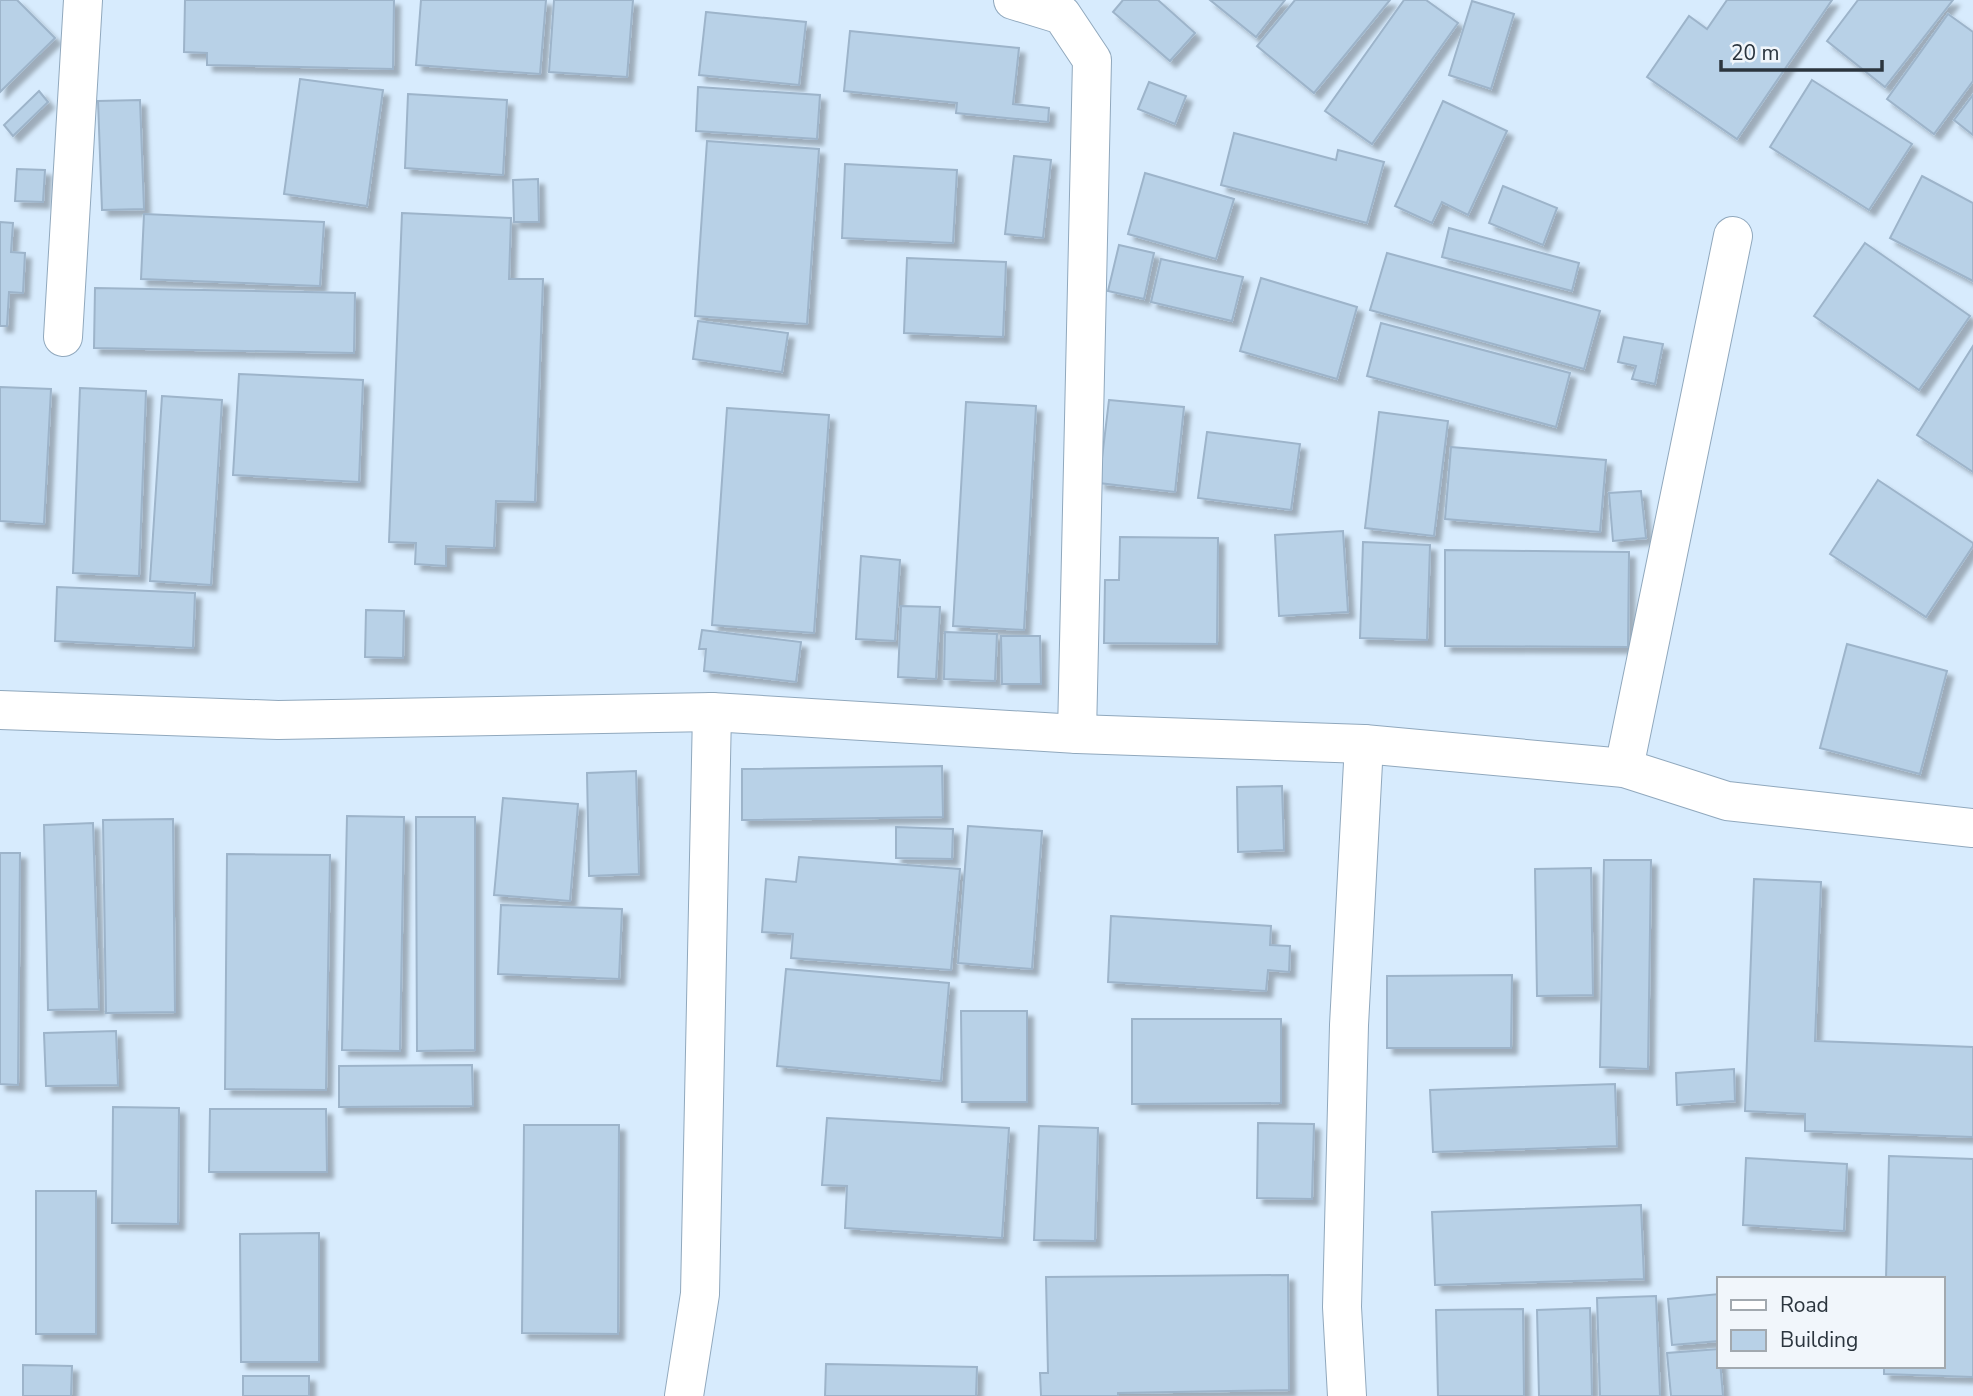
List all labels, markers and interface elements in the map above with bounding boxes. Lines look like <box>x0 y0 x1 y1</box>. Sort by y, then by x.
scale bar <box>1721 28 1882 72</box>
text: 20 m <box>1731 39 1780 67</box>
legend <box>1717 1277 1945 1368</box>
text: Road <box>1780 1291 1829 1319</box>
text: Building <box>1780 1326 1858 1354</box>

